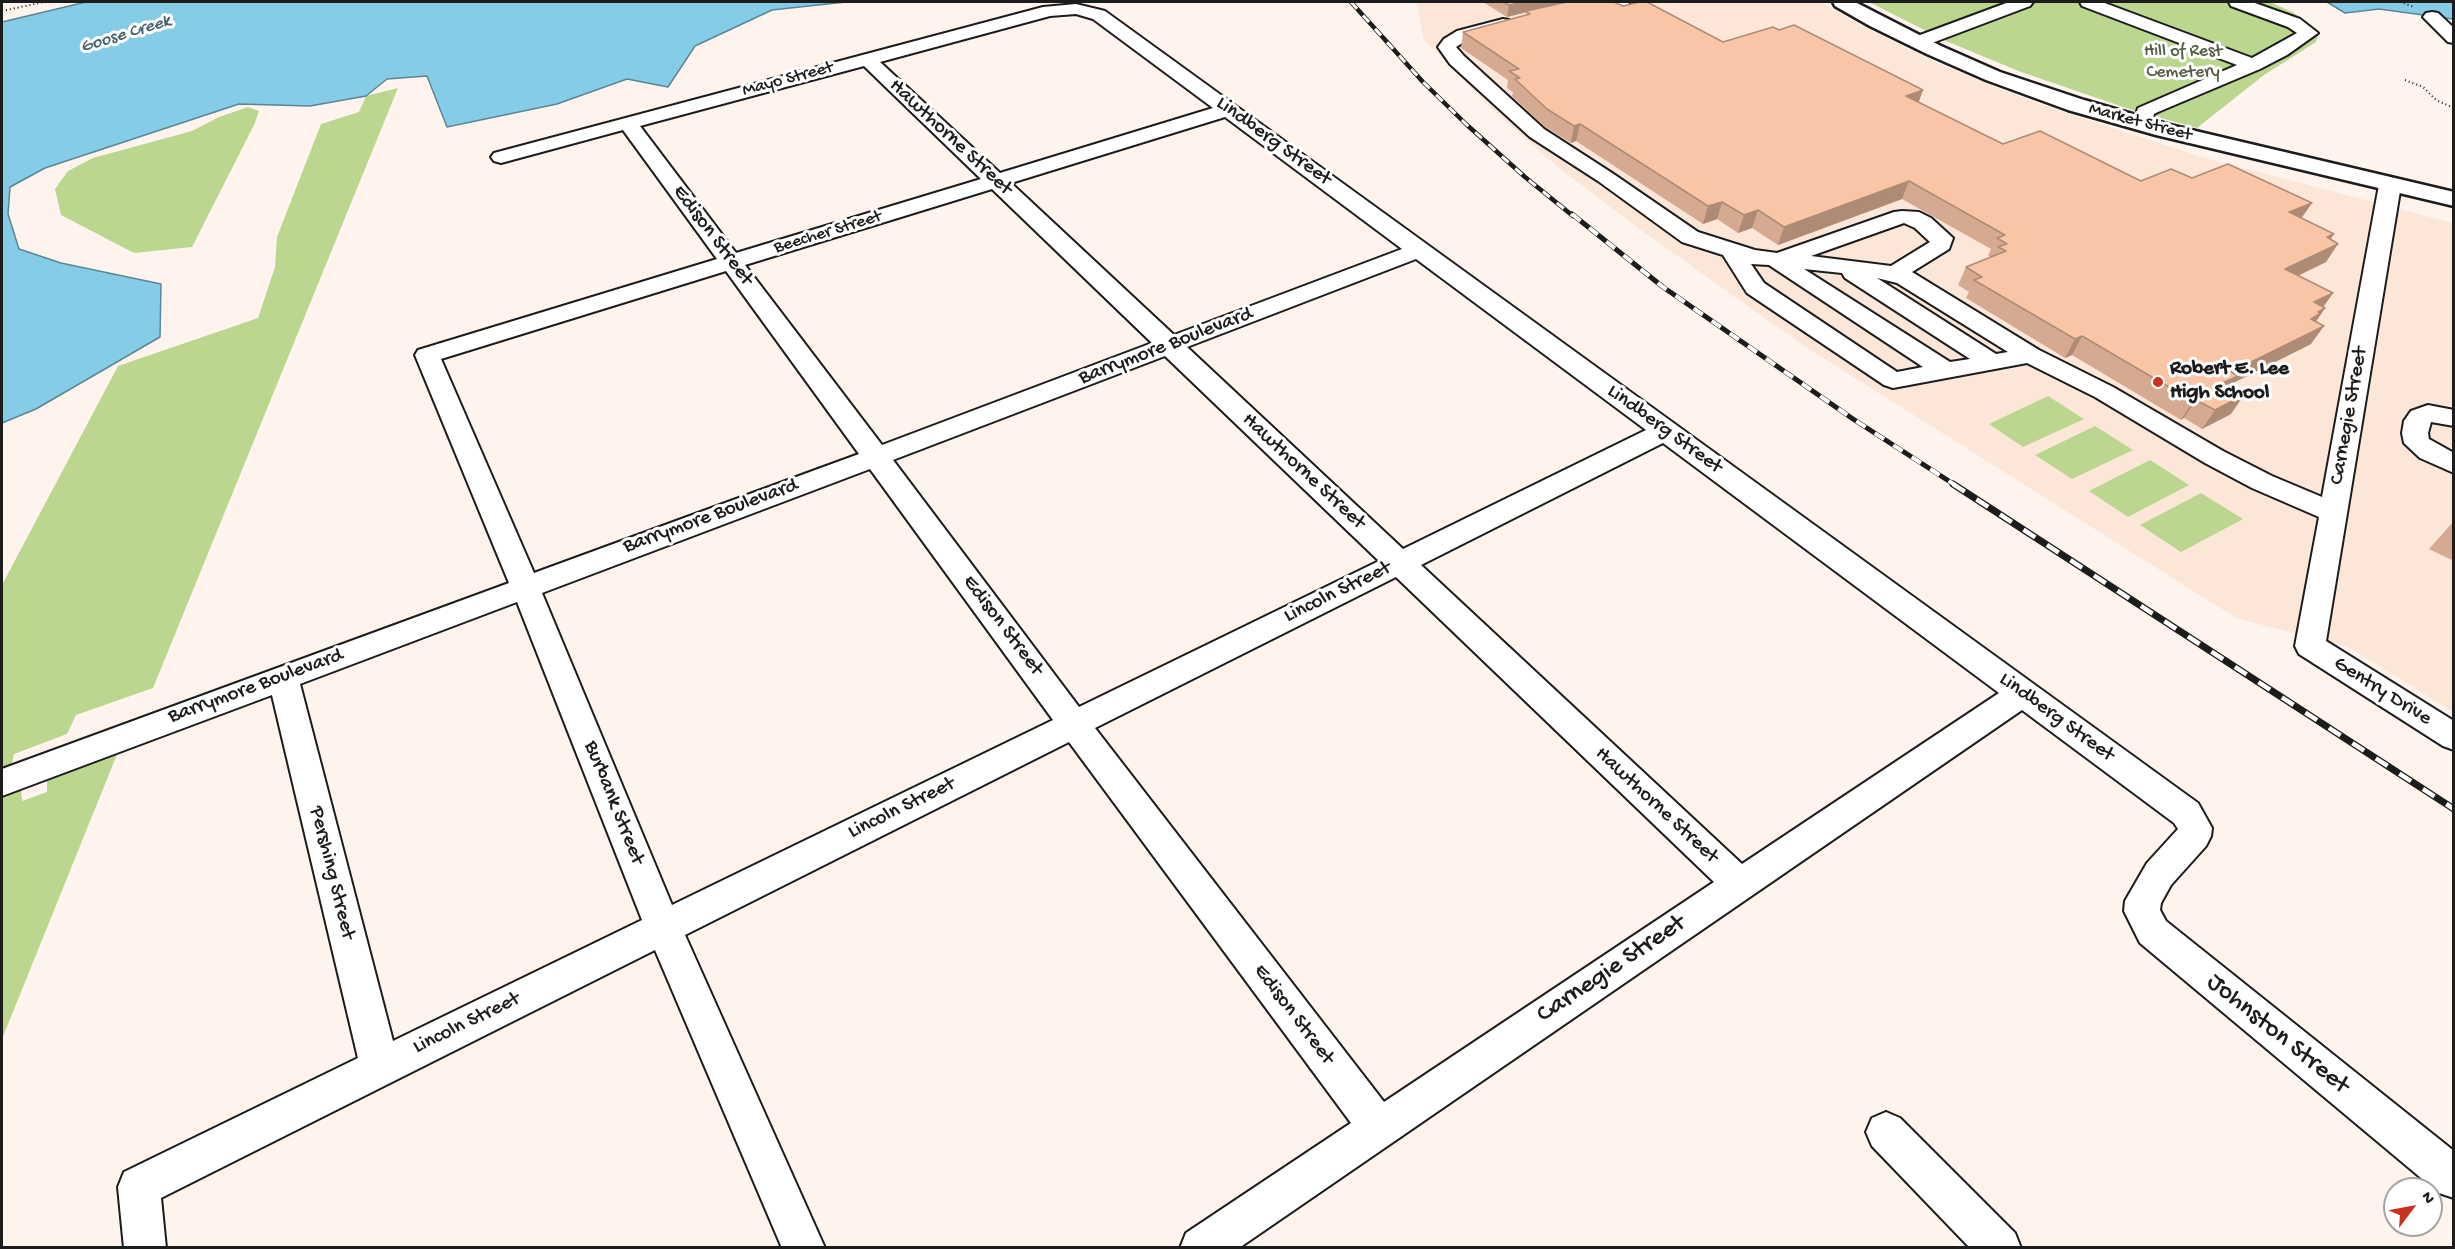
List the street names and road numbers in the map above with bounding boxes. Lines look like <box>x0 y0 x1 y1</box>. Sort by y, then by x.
street label: Mayo Street <box>740 58 836 102</box>
street label: Hawthorne Street <box>883 74 1017 202</box>
street label: Lindberg Street <box>1210 92 1336 192</box>
street label: Market Street <box>2086 99 2194 147</box>
street label: Edison Street <box>666 181 758 291</box>
street label: Beecher Street <box>772 206 884 260</box>
street label: Barrymore Boulevard <box>1075 302 1257 392</box>
street label: Carnegie Street <box>2325 345 2375 487</box>
street label: Lindberg Street <box>1601 380 1727 480</box>
street label: Hawthorne Street <box>1236 408 1370 536</box>
street label: Barrymore Boulevard <box>620 474 802 560</box>
street label: Lincoln Street <box>1280 556 1396 630</box>
street label: Edison Street <box>956 571 1048 681</box>
street label: Barrymore Boulevard <box>165 644 347 730</box>
street label: Gentry Drive <box>2328 652 2436 732</box>
street label: Lindberg Street <box>1993 668 2119 768</box>
street label: Burbank Street <box>577 738 649 868</box>
street label: Hawthorne Street <box>1589 742 1723 870</box>
street label: Lincoln Street <box>844 772 960 846</box>
street label: Pershing Street <box>302 804 360 942</box>
street label: Carnegie Street <box>1532 909 1692 1031</box>
street label: Edison Street <box>1247 960 1339 1070</box>
street label: Johnston Street <box>2199 968 2355 1102</box>
street label: Lincoln Street <box>409 987 525 1061</box>

